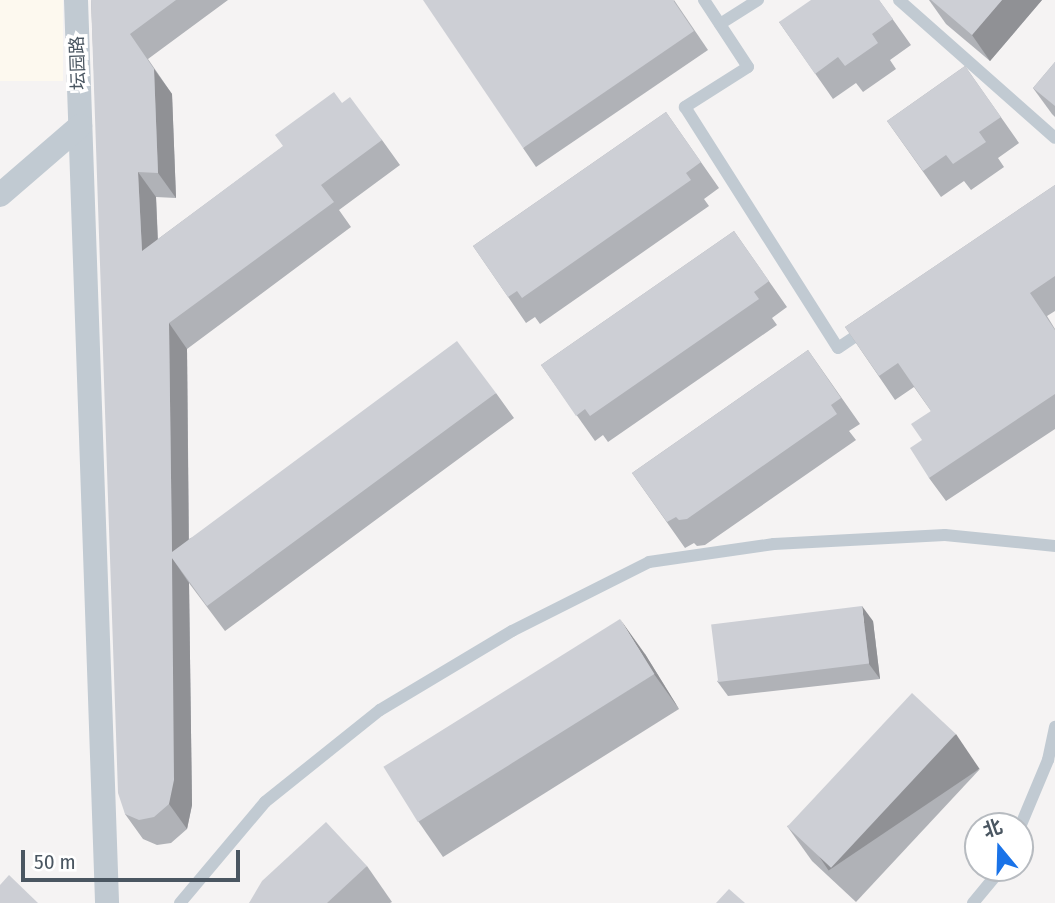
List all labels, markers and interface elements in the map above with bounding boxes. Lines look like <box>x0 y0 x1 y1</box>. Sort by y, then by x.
street label: 坛园路 <box>66 36 90 90</box>
north arrow <box>964 812 1034 882</box>
text: 北 <box>980 815 1005 843</box>
scale bar <box>24 836 243 880</box>
text: 50 m <box>34 849 76 875</box>

